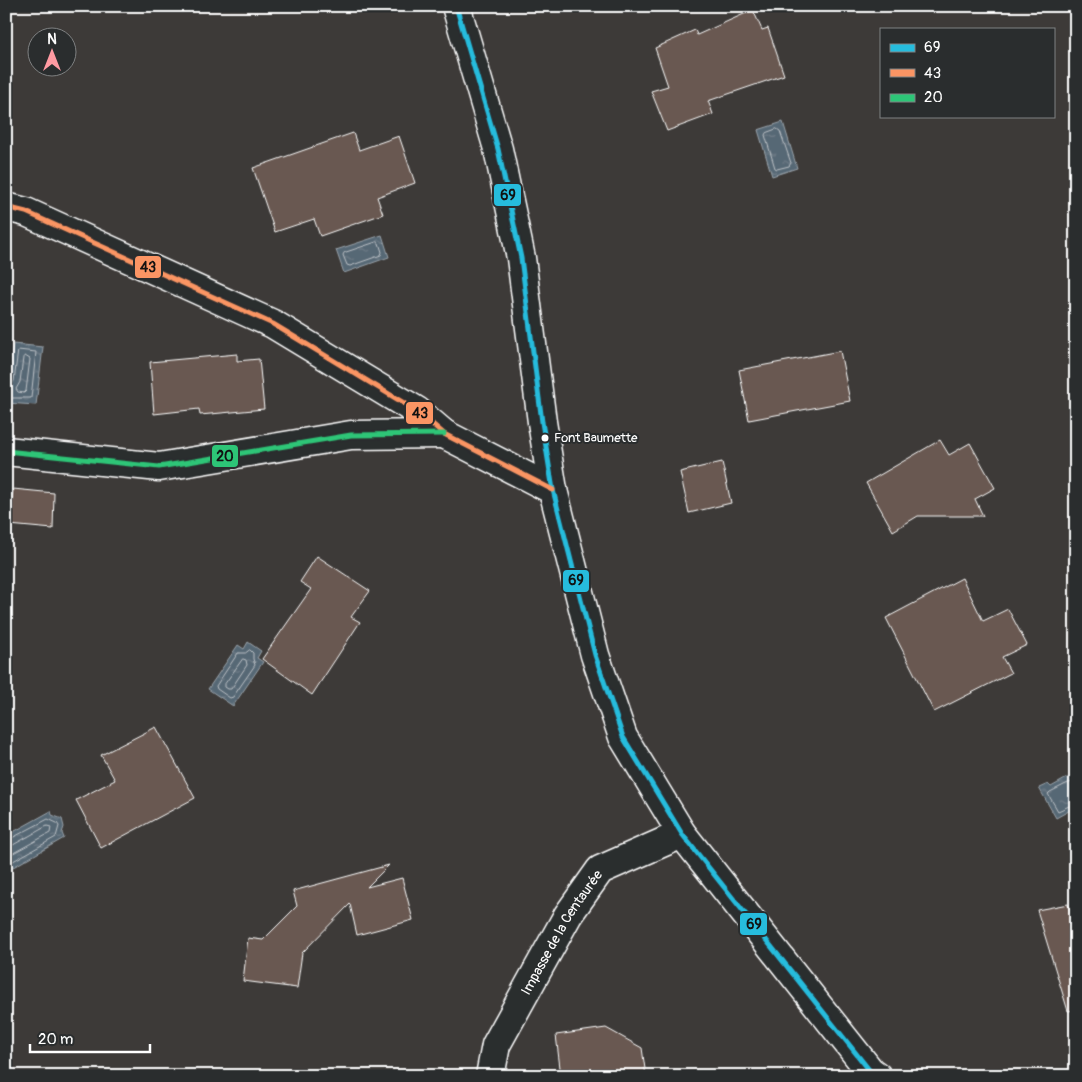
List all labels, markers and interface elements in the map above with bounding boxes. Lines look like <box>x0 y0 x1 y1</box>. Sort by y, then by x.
north arrow <box>28 28 78 78</box>
legend <box>880 28 1054 118</box>
text: N <box>47 31 57 48</box>
text: 69 <box>924 38 940 57</box>
text: 43 <box>924 64 941 83</box>
text: 20 <box>924 88 943 107</box>
line badge: 69 <box>493 183 522 207</box>
text: 69 <box>500 187 516 204</box>
line badge: 43 <box>134 255 162 279</box>
text: 43 <box>140 259 156 276</box>
line badge: 43 <box>405 401 434 425</box>
text: 43 <box>412 405 428 422</box>
place label: Font Baumette <box>554 430 638 446</box>
marker: Font Baumette <box>540 433 550 443</box>
line badge: 20 <box>211 444 239 468</box>
text: 20 <box>216 448 234 465</box>
line badge: 69 <box>562 569 590 593</box>
text: 69 <box>568 572 584 589</box>
street label: Impasse de la Centaurée <box>517 866 606 998</box>
line badge: 69 <box>739 912 768 936</box>
text: 69 <box>746 916 762 933</box>
scale bar <box>30 1022 150 1054</box>
text: 20 m <box>38 1030 73 1049</box>

